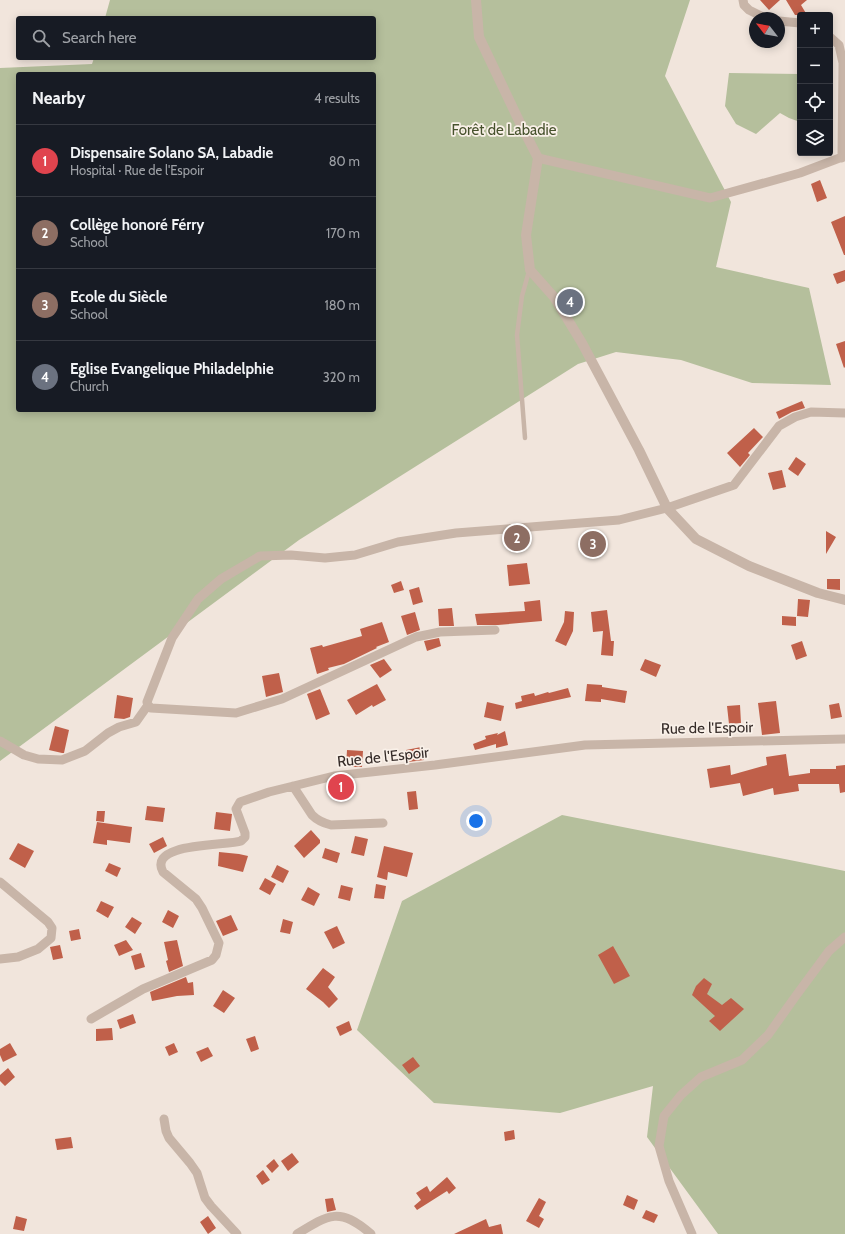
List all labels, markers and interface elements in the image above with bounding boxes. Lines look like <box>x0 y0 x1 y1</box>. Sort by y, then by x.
north arrow <box>749 12 785 48</box>
map controls <box>797 12 833 156</box>
button: + <box>797 12 833 48</box>
search box <box>16 16 376 60</box>
icon: search <box>30 27 52 49</box>
text: Search here <box>62 29 137 47</box>
button: − <box>797 48 833 84</box>
button: locate <box>797 84 833 120</box>
text: Nearby <box>32 88 85 108</box>
text: 4 results <box>314 90 360 106</box>
button: layers <box>797 120 833 156</box>
park label: Forêt de Labadie <box>452 121 557 139</box>
text: Dispensaire Solano SA, Labadie <box>70 144 273 162</box>
text: 1 <box>43 153 47 169</box>
text: 80 m <box>329 153 360 169</box>
text: Hospital · Rue de l'Espoir <box>70 162 204 178</box>
text: Collège honoré Férry <box>70 216 204 234</box>
text: 2 <box>42 225 48 241</box>
text: 170 m <box>326 225 360 241</box>
text: School <box>70 234 108 250</box>
pin: 4 <box>557 287 583 317</box>
text: Ecole du Siècle <box>70 288 167 306</box>
text: 3 <box>41 297 49 313</box>
text: 180 m <box>324 297 360 313</box>
text: School <box>70 306 108 322</box>
text: Eglise Evangelique Philadelphie <box>70 360 274 378</box>
text: 4 <box>41 369 49 385</box>
text: 320 m <box>323 369 360 385</box>
text: Church <box>70 378 109 394</box>
pin: 2 <box>504 523 530 553</box>
pin: 3 <box>580 529 606 559</box>
street label: Rue de l'Espoir <box>661 718 753 738</box>
street label: Rue de l'Espoir <box>336 743 430 771</box>
pin: 1 <box>328 772 354 802</box>
your location <box>466 811 486 831</box>

